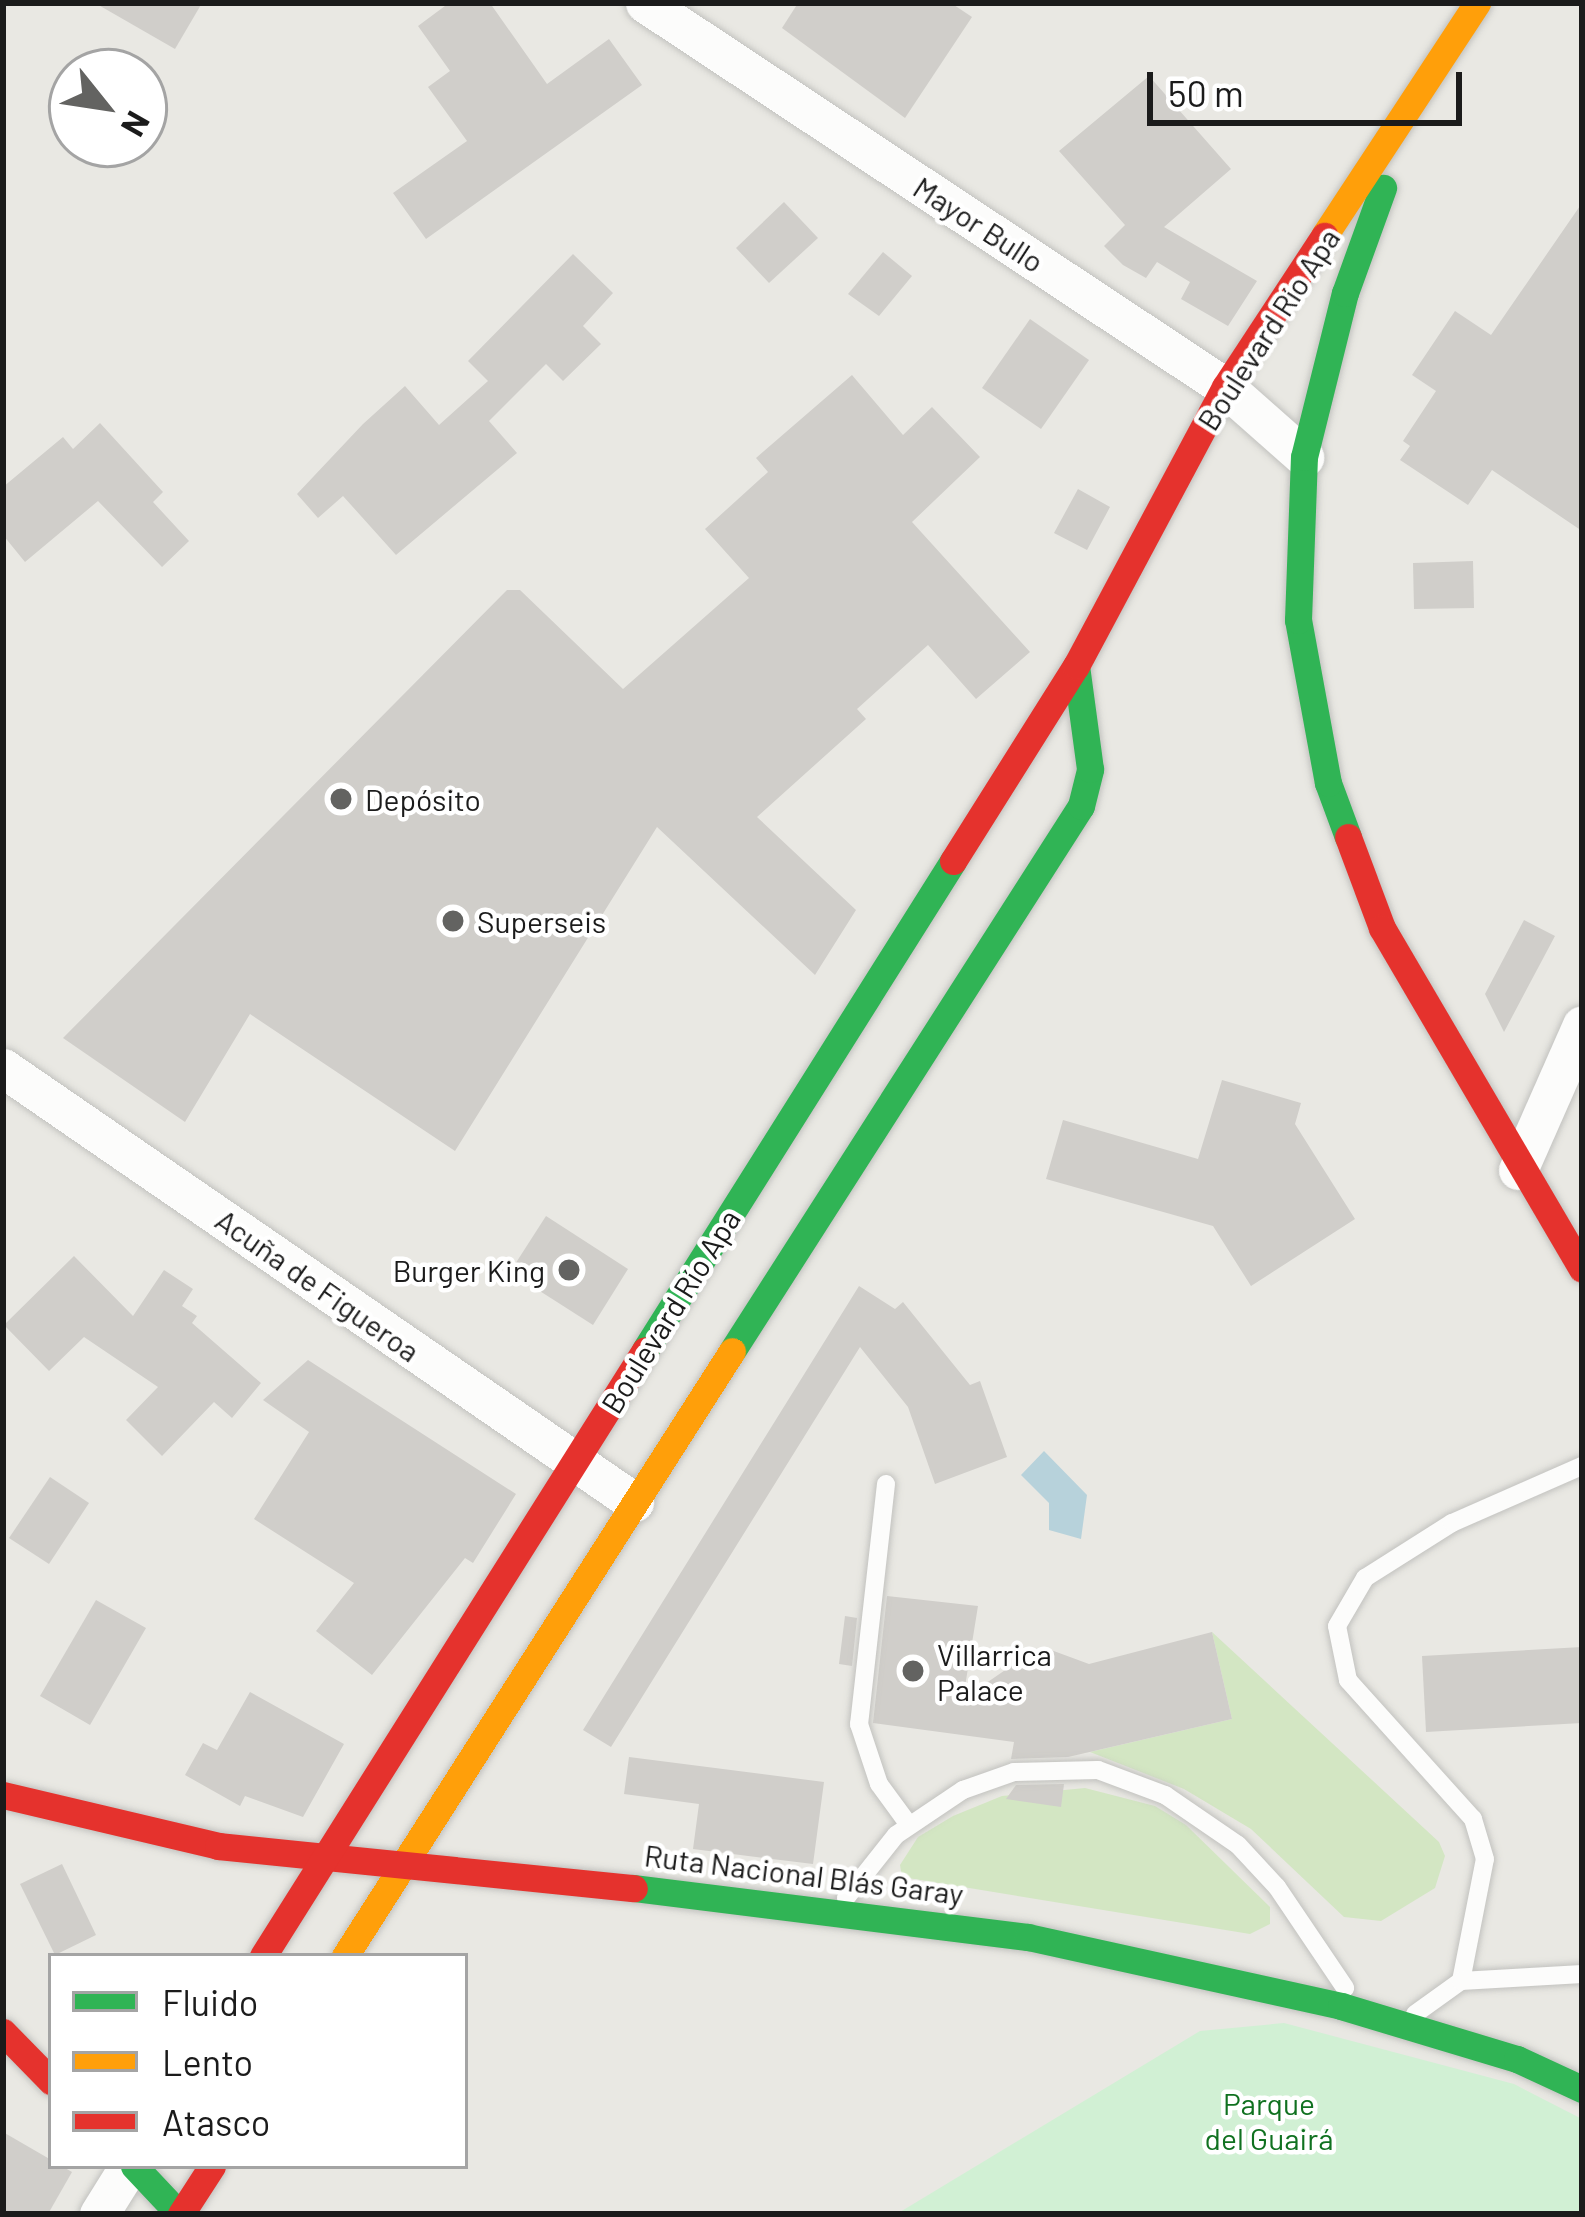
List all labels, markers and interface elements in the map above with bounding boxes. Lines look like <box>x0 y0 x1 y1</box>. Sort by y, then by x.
north arrow <box>48 48 168 168</box>
scale bar <box>1153 48 1468 122</box>
text: 50 m <box>1168 71 1244 114</box>
text: N <box>114 105 159 144</box>
street label: Mayor Bullo <box>907 169 1051 279</box>
street label: Boulevard Río Apa <box>1189 221 1347 437</box>
place label: Depósito <box>365 781 481 817</box>
marker: Depósito <box>328 786 354 812</box>
place label: Superseis <box>477 903 606 939</box>
marker: Superseis <box>440 908 466 934</box>
street label: Acuña de Figueroa <box>209 1201 427 1369</box>
street label: Boulevard Río Apa <box>593 1203 747 1419</box>
place label: Burger King <box>393 1252 545 1288</box>
marker: Burger King <box>556 1257 582 1283</box>
place label: Villarrica Palace <box>937 1636 1052 1706</box>
marker: Villarrica Palace <box>900 1658 926 1684</box>
street label: Ruta Nacional Blás Garay <box>642 1837 966 1911</box>
legend <box>48 1953 468 2169</box>
text: Fluido <box>162 1980 258 2023</box>
text: Lento <box>162 2040 253 2083</box>
park label: Parque del Guairá <box>1205 2085 1333 2156</box>
text: Atasco <box>162 2100 270 2143</box>

